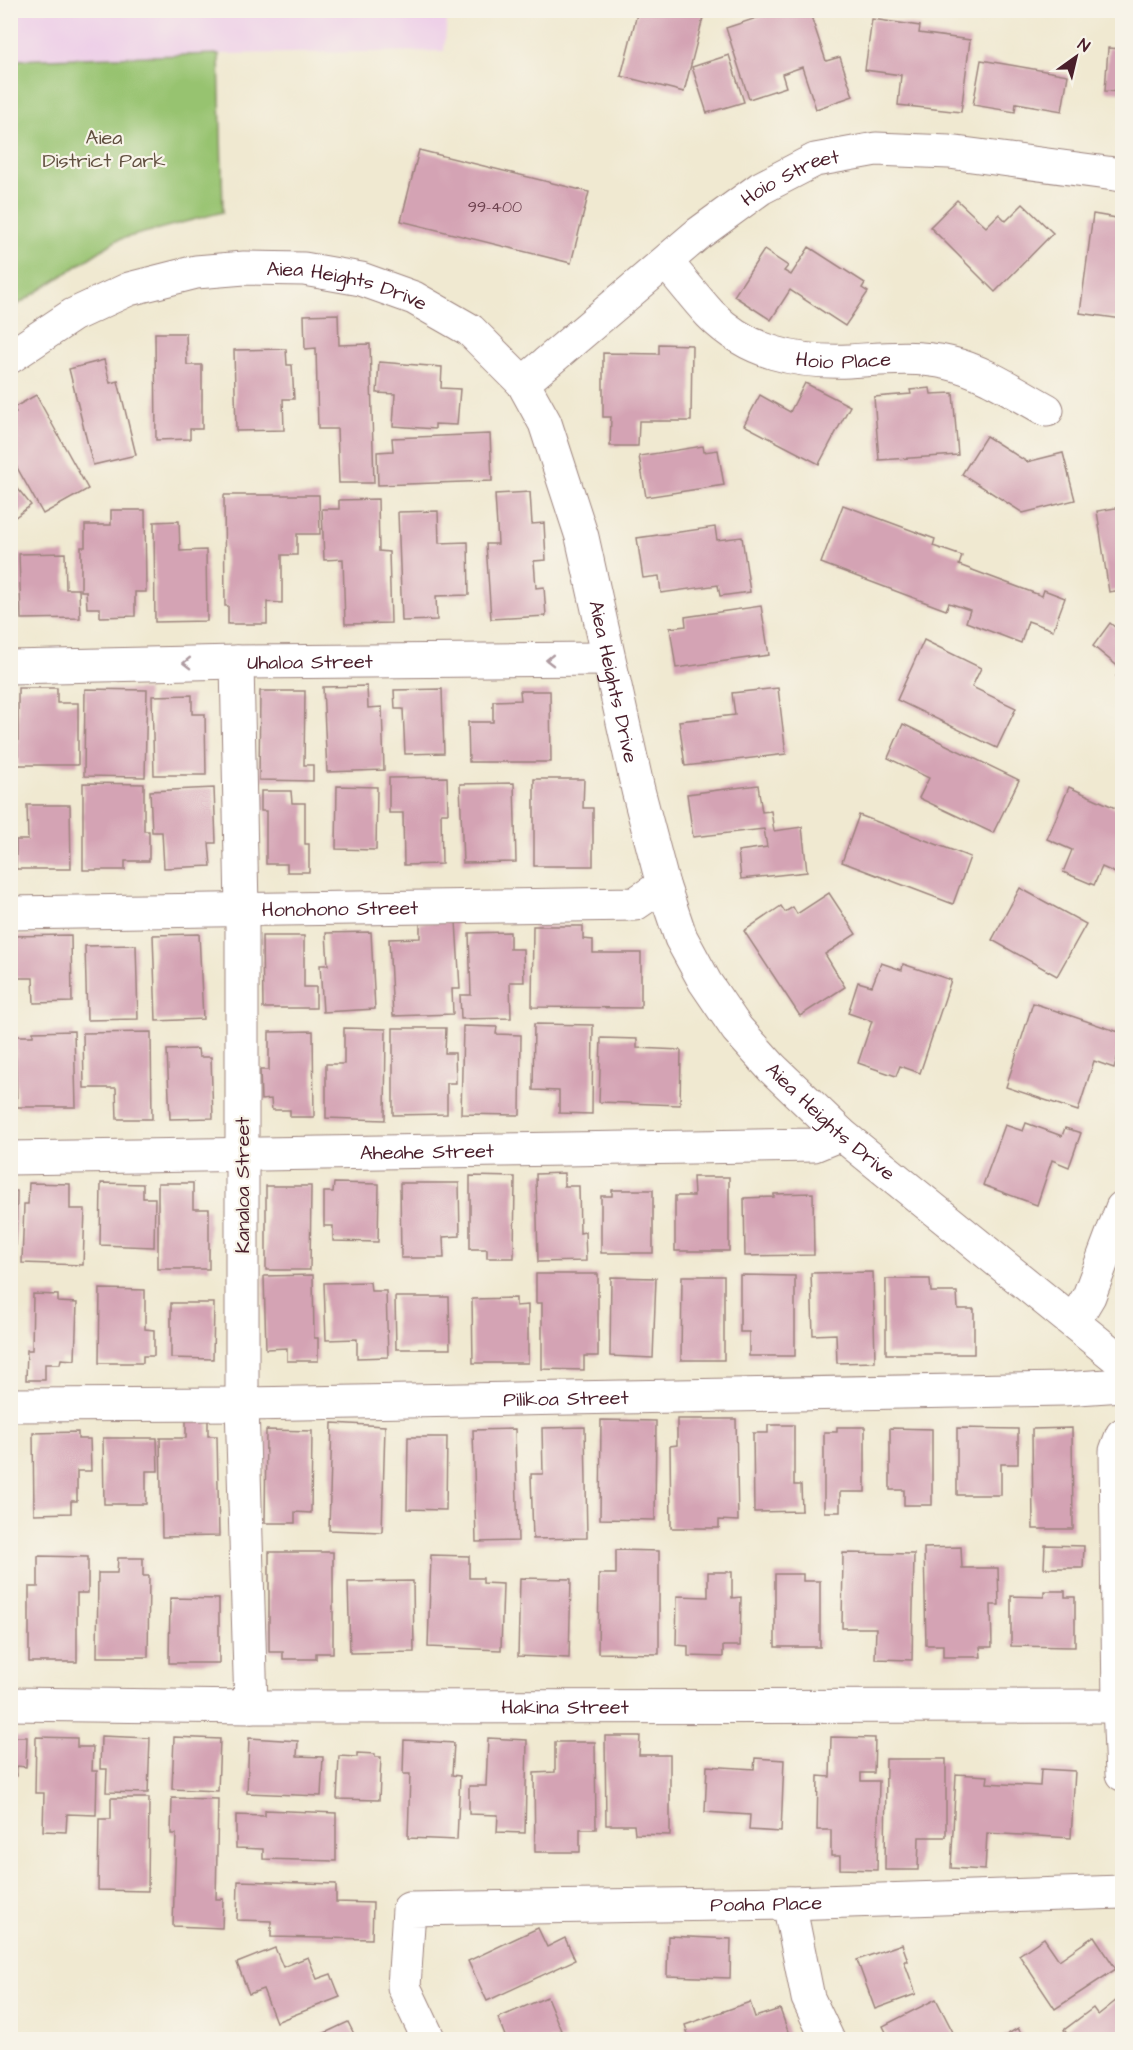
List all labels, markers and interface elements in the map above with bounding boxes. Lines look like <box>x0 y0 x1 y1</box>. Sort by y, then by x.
north arrow <box>1046 27 1106 87</box>
text: N <box>1074 33 1094 57</box>
park label: Aiea District Park <box>42 124 166 175</box>
street label: Hoio Street <box>735 143 841 213</box>
house number: 99-400 <box>468 196 522 218</box>
street label: Aiea Heights Drive <box>266 255 433 318</box>
street label: Hoio Place <box>794 345 892 376</box>
street label: Aiea Heights Drive <box>581 598 645 766</box>
street label: Uhaloa Street <box>247 648 373 677</box>
one-way arrow <box>545 653 554 666</box>
one-way arrow <box>182 657 191 669</box>
street label: Honohono Street <box>261 894 419 924</box>
street label: Aiea Heights Drive <box>759 1056 901 1188</box>
street label: Kanaloa Street <box>229 1117 257 1253</box>
street label: Aheahe Street <box>360 1137 494 1167</box>
street label: Pilikoa Street <box>503 1384 629 1414</box>
street label: Hakina Street <box>501 1694 629 1722</box>
street label: Poaha Place <box>710 1889 823 1919</box>

